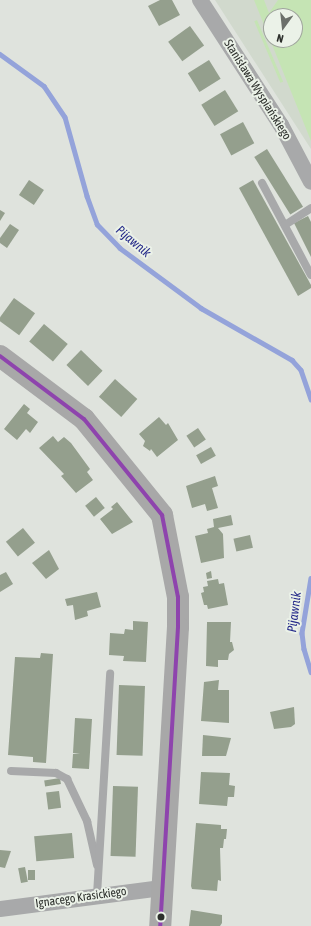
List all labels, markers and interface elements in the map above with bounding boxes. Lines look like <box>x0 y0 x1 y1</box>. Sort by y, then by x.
north arrow <box>263 8 303 48</box>
text: N <box>275 32 285 45</box>
street label: Stanisława Wyspiańskiego <box>220 37 294 143</box>
water label: Pijawnik <box>112 223 154 261</box>
water label: Pijawnik <box>285 591 305 633</box>
street label: Ignacego Krasickiego <box>35 884 127 912</box>
unlabelled marker <box>156 912 166 922</box>

